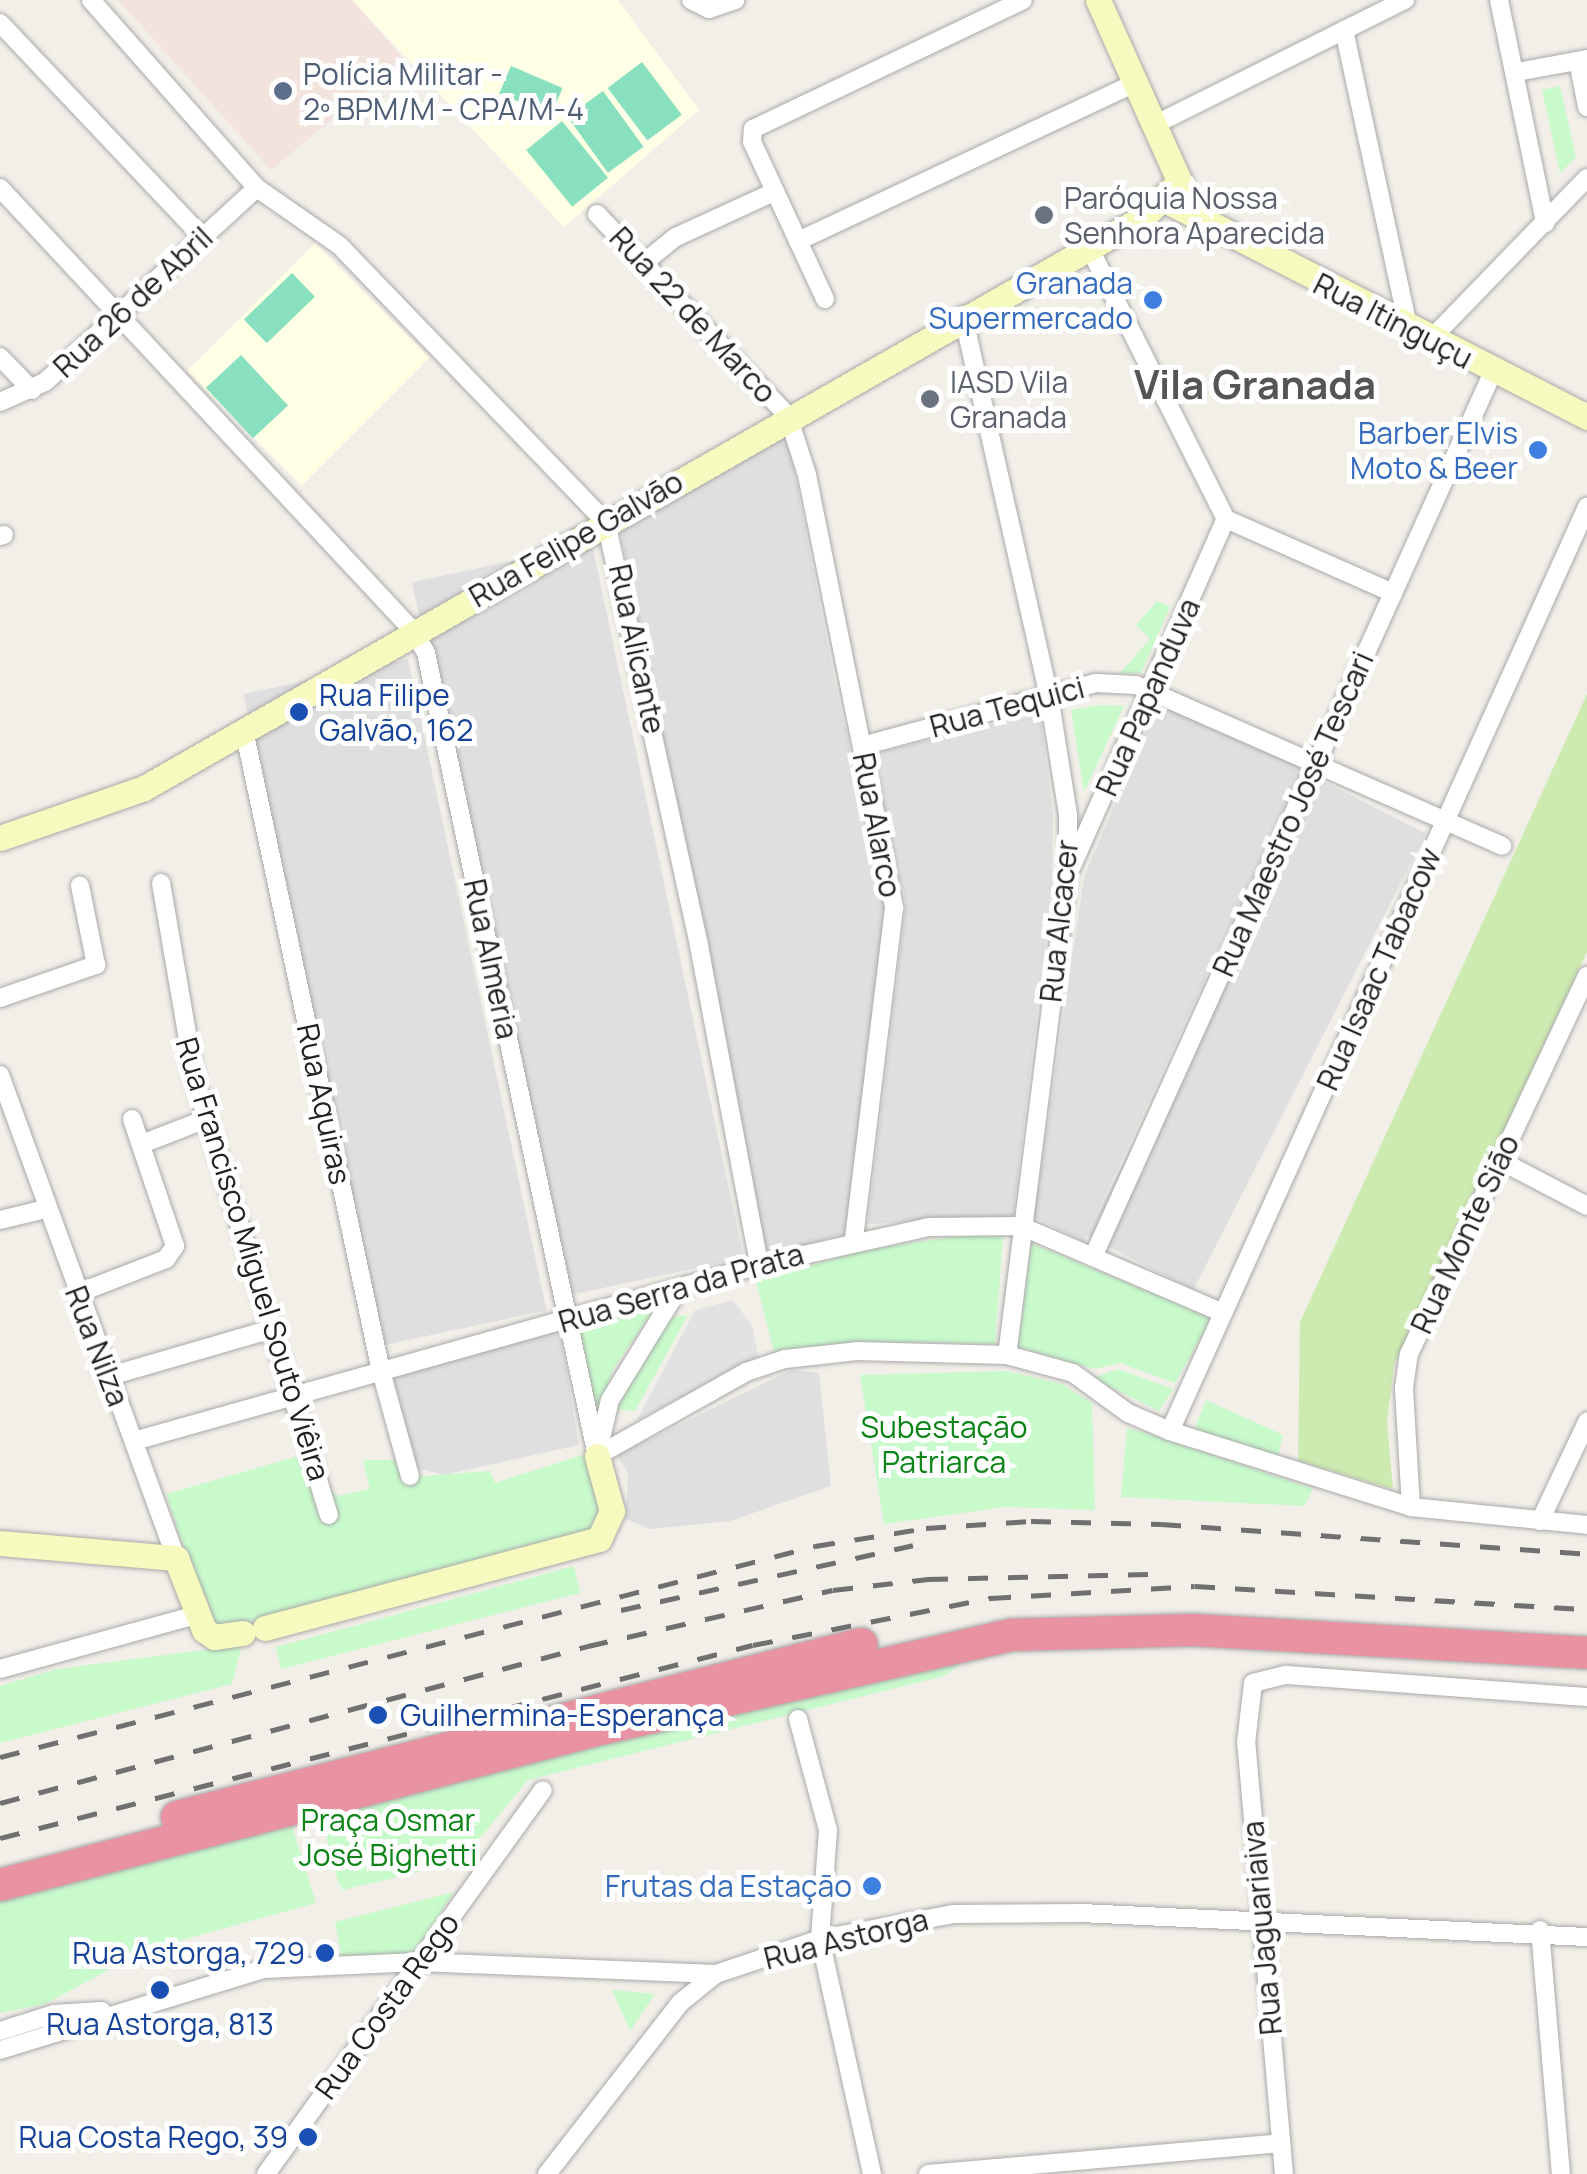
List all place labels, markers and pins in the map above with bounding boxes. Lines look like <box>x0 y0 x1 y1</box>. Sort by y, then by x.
place label: Polícia Militar - 2º BPM/M - CPA/M-4 <box>303 56 584 126</box>
marker: Polícia Militar - 2º BPM/M - CPA/M-4 <box>272 80 294 102</box>
place label: Paróquia Nossa Senhora Aparecida <box>1064 180 1325 250</box>
marker: Paróquia Nossa Senhora Aparecida <box>1033 204 1055 226</box>
place label: Granada Supermercado <box>928 265 1133 336</box>
marker: Granada Supermercado <box>1142 289 1164 311</box>
place label: IASD Vila Granada <box>950 364 1068 434</box>
marker: IASD Vila Granada <box>919 388 941 410</box>
place label: Barber Elvis Moto & Beer <box>1350 415 1518 486</box>
marker: Barber Elvis Moto & Beer <box>1527 439 1549 461</box>
place label: Rua Filipe Galvão, 162 <box>319 677 473 748</box>
marker: Rua Filipe Galvão, 162 <box>288 701 310 723</box>
place label: Guilhermina-Esperança <box>400 1697 725 1733</box>
marker: Guilhermina-Esperança <box>365 1702 391 1728</box>
place label: Frutas da Estação <box>605 1868 852 1904</box>
marker: Frutas da Estação <box>861 1875 883 1897</box>
place label: Rua Astorga, 729 <box>72 1935 305 1971</box>
marker: Rua Astorga, 729 <box>314 1942 336 1964</box>
marker: Rua Astorga, 813 <box>149 1979 171 2001</box>
place label: Rua Astorga, 813 <box>46 2006 274 2042</box>
place label: Rua Costa Rego, 39 <box>19 2119 288 2155</box>
marker: Rua Costa Rego, 39 <box>297 2126 319 2148</box>

